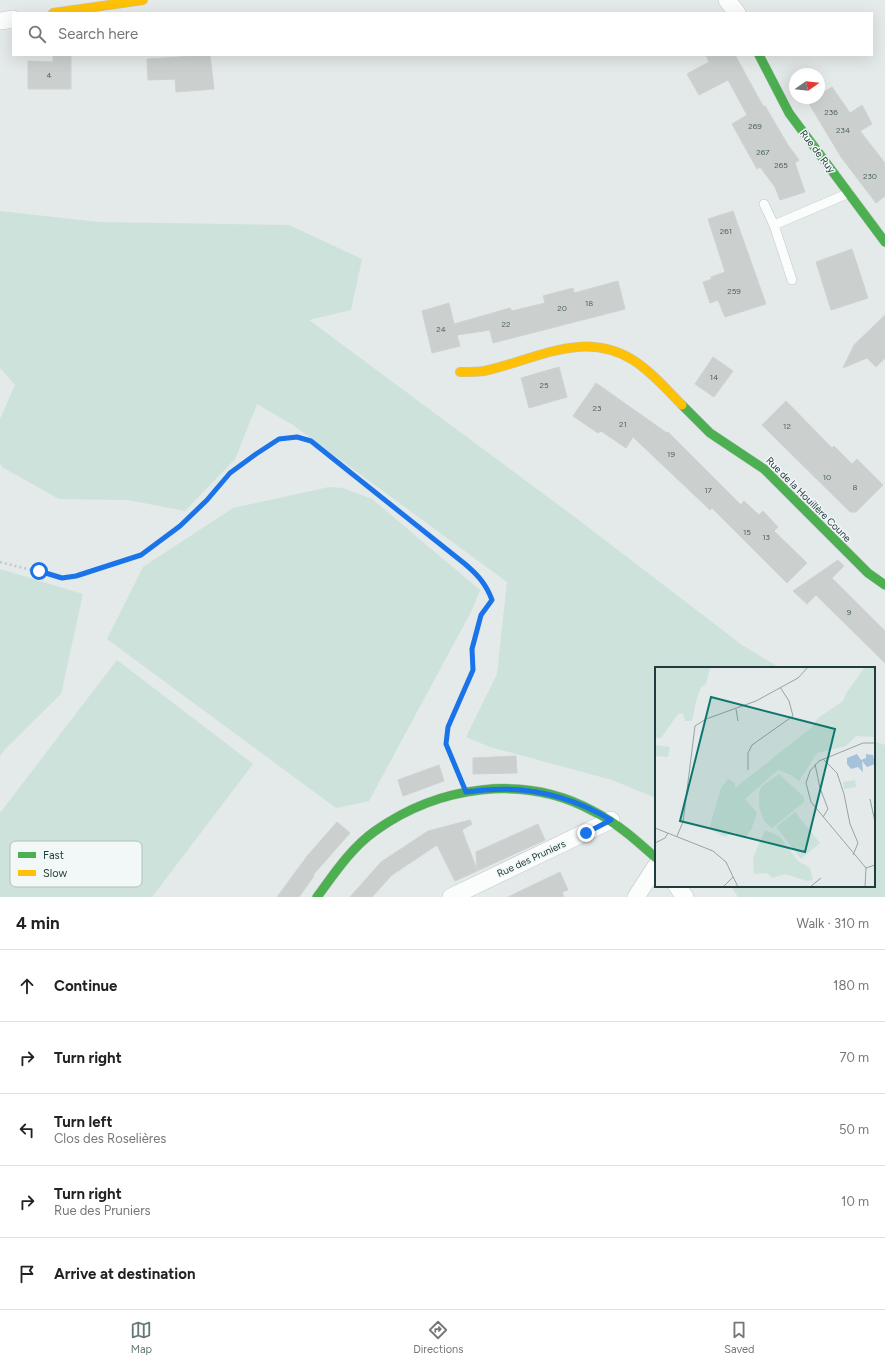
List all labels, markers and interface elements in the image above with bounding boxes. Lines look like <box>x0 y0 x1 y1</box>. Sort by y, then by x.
search box <box>12 12 873 56</box>
icon: search <box>26 23 48 45</box>
text: Search here <box>58 25 138 43</box>
north arrow <box>789 68 825 104</box>
house number: 4 <box>47 70 52 80</box>
house number: 236 <box>824 107 838 117</box>
house number: 269 <box>748 121 762 131</box>
house number: 234 <box>836 125 850 135</box>
street label: Rue de Ruy <box>797 127 838 176</box>
house number: 267 <box>756 147 770 157</box>
house number: 265 <box>774 160 788 170</box>
house number: 230 <box>863 171 877 181</box>
house number: 261 <box>720 226 732 236</box>
house number: 259 <box>727 286 741 296</box>
house number: 18 <box>585 298 593 308</box>
house number: 20 <box>557 303 567 313</box>
house number: 22 <box>502 319 510 329</box>
house number: 24 <box>436 324 446 334</box>
house number: 14 <box>710 372 718 382</box>
house number: 25 <box>539 380 549 390</box>
house number: 23 <box>593 403 601 413</box>
house number: 21 <box>619 419 627 429</box>
house number: 12 <box>783 421 791 431</box>
house number: 19 <box>667 449 675 459</box>
street label: Rue de la Houillère Coune <box>763 454 854 545</box>
house number: 10 <box>823 472 831 482</box>
house number: 8 <box>853 482 858 492</box>
house number: 17 <box>704 485 712 495</box>
house number: 15 <box>743 527 751 537</box>
house number: 13 <box>762 532 770 542</box>
route start <box>30 562 48 580</box>
house number: 9 <box>847 607 852 617</box>
inset map <box>655 667 875 887</box>
route end <box>577 824 595 842</box>
street label: Rue des Pruniers <box>495 837 568 880</box>
legend <box>10 841 142 887</box>
text: Fast <box>43 849 64 862</box>
text: Slow <box>43 867 67 880</box>
text: 4 min <box>16 913 60 933</box>
text: Walk · 310 m <box>796 916 869 931</box>
icon: ahead <box>16 975 38 997</box>
text: Continue <box>54 977 117 995</box>
text: 180 m <box>833 978 869 993</box>
icon: right <box>16 1047 38 1069</box>
text: Turn right <box>54 1049 122 1067</box>
text: 70 m <box>839 1050 869 1065</box>
text: Turn left <box>54 1113 112 1131</box>
icon: left <box>16 1119 38 1141</box>
text: 50 m <box>839 1122 869 1137</box>
text: Clos des Roselières <box>54 1131 166 1146</box>
text: Turn right <box>54 1185 122 1203</box>
icon: right <box>16 1191 38 1213</box>
text: 10 m <box>841 1194 869 1209</box>
text: Rue des Pruniers <box>54 1203 151 1218</box>
icon: arrive <box>16 1263 38 1285</box>
text: Arrive at destination <box>54 1265 195 1283</box>
tab: Map <box>130 1319 152 1356</box>
tab: Directions <box>413 1319 463 1356</box>
tab: Saved <box>724 1319 755 1356</box>

